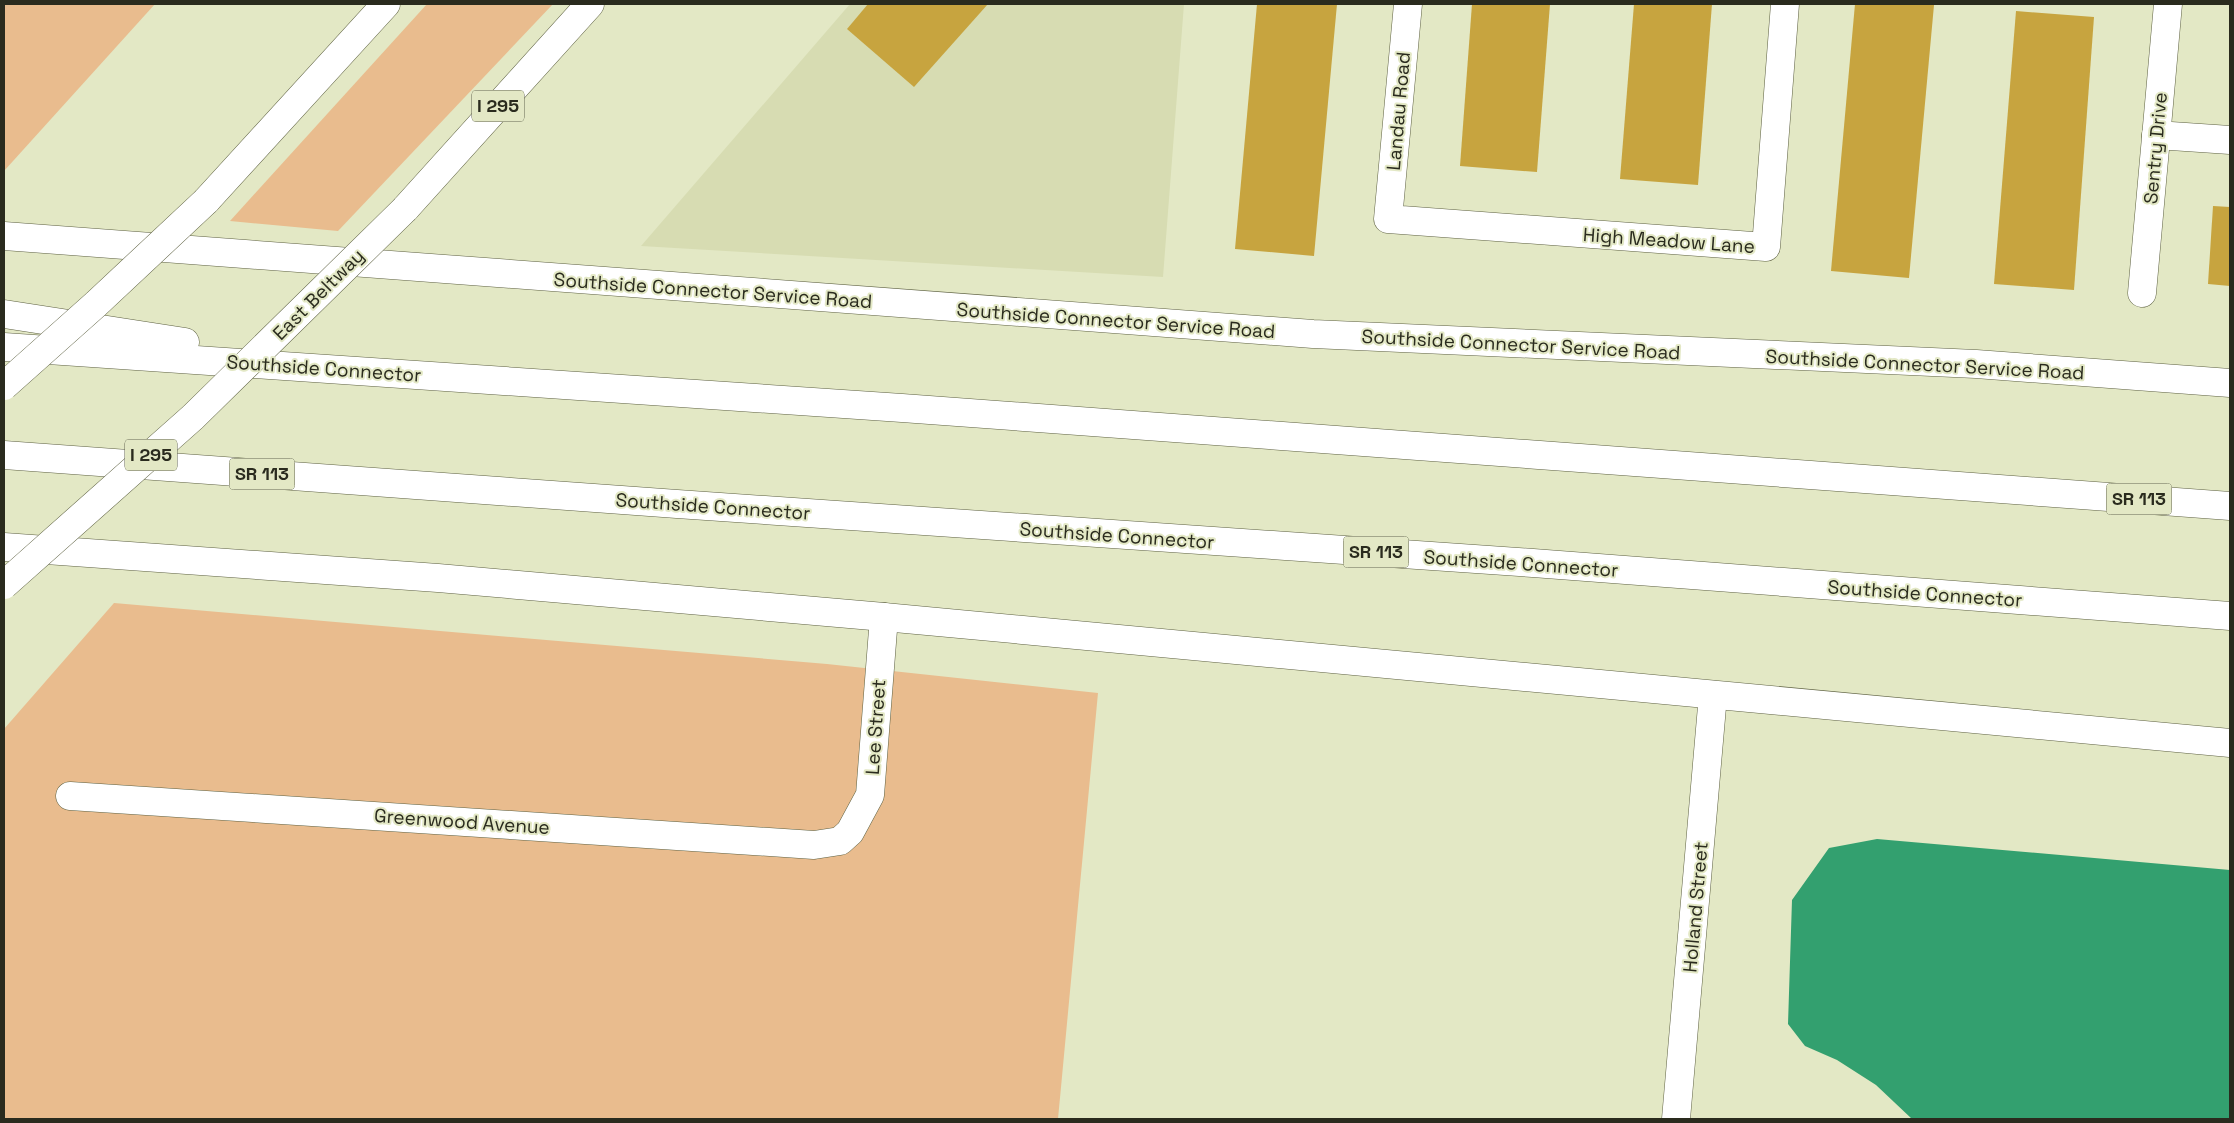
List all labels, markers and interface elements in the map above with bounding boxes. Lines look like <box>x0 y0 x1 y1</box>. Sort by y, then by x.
street label: Landau Road <box>1381 51 1416 171</box>
road number: I 295 <box>472 90 524 122</box>
street label: Sentry Drive <box>2138 91 2173 205</box>
street label: High Meadow Lane <box>1582 222 1756 259</box>
street label: East Beltway <box>267 243 369 345</box>
street label: Southside Connector Service Road <box>553 267 873 314</box>
street label: Southside Connector Service Road <box>956 297 1276 344</box>
street label: Southside Connector Service Road <box>1361 324 1681 365</box>
street label: Southside Connector Service Road <box>1765 344 2085 385</box>
street label: Southside Connector <box>226 349 422 388</box>
road number: I 295 <box>125 440 177 470</box>
road number: SR 113 <box>230 458 294 489</box>
road number: SR 113 <box>2106 484 2172 514</box>
street label: Southside Connector <box>615 487 811 526</box>
street label: Southside Connector <box>1019 516 1215 555</box>
road number: SR 113 <box>1344 536 1408 568</box>
street label: Southside Connector <box>1423 544 1619 583</box>
street label: Southside Connector <box>1827 574 2023 613</box>
street label: Lee Street <box>860 678 891 776</box>
street label: Greenwood Avenue <box>373 803 551 840</box>
street label: Holland Street <box>1677 841 1714 974</box>

